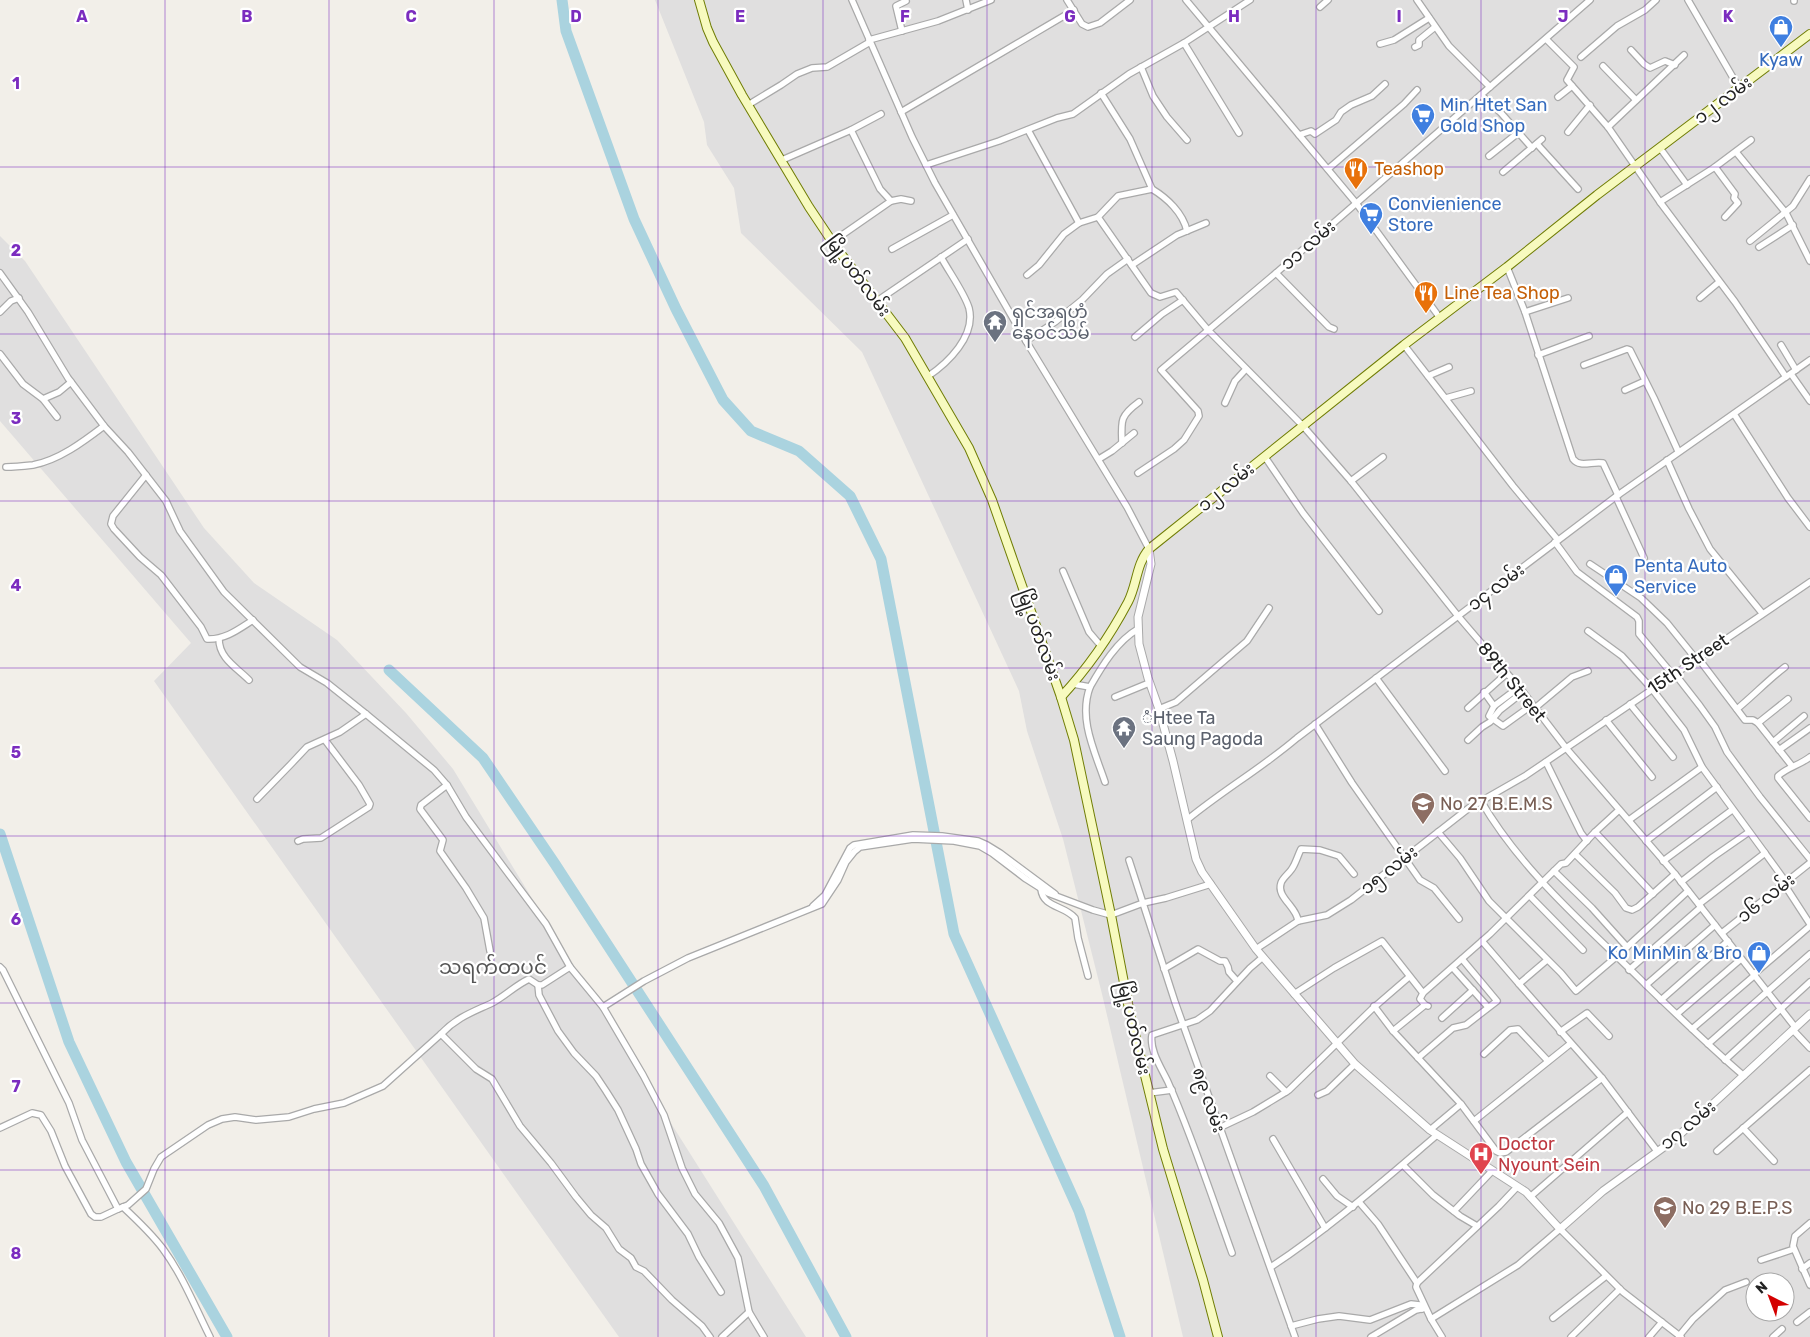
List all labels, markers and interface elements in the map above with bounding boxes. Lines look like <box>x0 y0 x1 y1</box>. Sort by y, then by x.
text: A <box>76 7 88 26</box>
text: B <box>241 7 253 26</box>
text: C <box>405 7 417 26</box>
text: D <box>570 7 582 26</box>
text: E <box>735 7 745 26</box>
text: F <box>900 7 910 26</box>
text: G <box>1064 7 1076 26</box>
text: H <box>1228 7 1240 26</box>
text: I <box>1396 7 1402 26</box>
text: J <box>1558 7 1568 26</box>
text: K <box>1723 7 1734 26</box>
shop icon: Kyaw <box>1768 14 1794 48</box>
place label: Kyaw <box>1759 49 1803 71</box>
street label: ၁၂ လမ်း <box>1689 70 1759 132</box>
text: 1 <box>12 74 20 93</box>
place label: Min Htet San Gold Shop <box>1440 94 1547 137</box>
supermarket icon: Min Htet San Gold Shop <box>1410 102 1436 136</box>
restaurant icon: Teashop <box>1343 156 1369 190</box>
place label: Teashop <box>1374 158 1444 180</box>
place label: Convienience Store <box>1388 193 1502 236</box>
supermarket icon: Convienience Store <box>1358 201 1384 235</box>
street label: ၁၁ လမ်း <box>1275 214 1340 275</box>
street label: မြို့ပတ်လမ်း <box>817 229 898 323</box>
text: 2 <box>11 241 21 260</box>
restaurant icon: Line Tea Shop <box>1413 280 1439 314</box>
place label: Line Tea Shop <box>1444 282 1560 304</box>
place label: ရှင်အရဟံ နေဝင်သိမ် <box>1012 299 1090 348</box>
temple icon: ရှင်အရဟံ နေဝင်သိမ် <box>982 309 1008 343</box>
text: 3 <box>11 409 21 428</box>
street label: ၁၂ လမ်း <box>1192 456 1261 520</box>
place label: Penta Auto Service <box>1634 555 1727 598</box>
street label: ၁၄ လမ်း <box>1462 557 1531 619</box>
shop icon: Penta Auto Service <box>1603 563 1629 597</box>
text: 4 <box>11 576 22 595</box>
street label: မြို့ပတ်လမ်း <box>1009 585 1069 685</box>
street label: 15th Street <box>1643 629 1733 699</box>
street label: 89th Street <box>1473 638 1551 726</box>
place label: ံHtee Ta Saung Pagoda <box>1142 707 1263 750</box>
temple icon: ံHtee Ta Saung Pagoda <box>1111 715 1137 749</box>
text: 5 <box>11 743 21 762</box>
school or university icon: No 27 B.E.M.S <box>1410 791 1436 825</box>
place label: No 27 B.E.M.S <box>1440 793 1553 815</box>
street label: ၁၅ လမ်း <box>1355 839 1424 902</box>
street label: ၁၆ လမ်း <box>1731 867 1799 927</box>
text: 6 <box>11 910 21 929</box>
shop icon: Ko MinMin & Bro <box>1746 940 1772 974</box>
place label: Ko MinMin & Bro <box>1608 942 1742 964</box>
district label: သရက်တပင် <box>439 953 547 983</box>
street label: မြို့ပတ်လမ်း <box>1109 978 1158 1078</box>
street label: ၈၉ လမ်း <box>1184 1064 1232 1137</box>
text: 7 <box>11 1077 21 1096</box>
street label: ၁၇ လမ်း <box>1654 1094 1723 1158</box>
place label: Doctor Nyount Sein <box>1498 1133 1600 1176</box>
hospital icon: Doctor Nyount Sein <box>1468 1141 1494 1175</box>
school or university icon: No 29 B.E.P.S <box>1652 1195 1678 1229</box>
place label: No 29 B.E.P.S <box>1682 1197 1792 1219</box>
text: 8 <box>11 1244 22 1263</box>
north arrow <box>1745 1272 1795 1322</box>
text: N <box>1752 1278 1771 1297</box>

